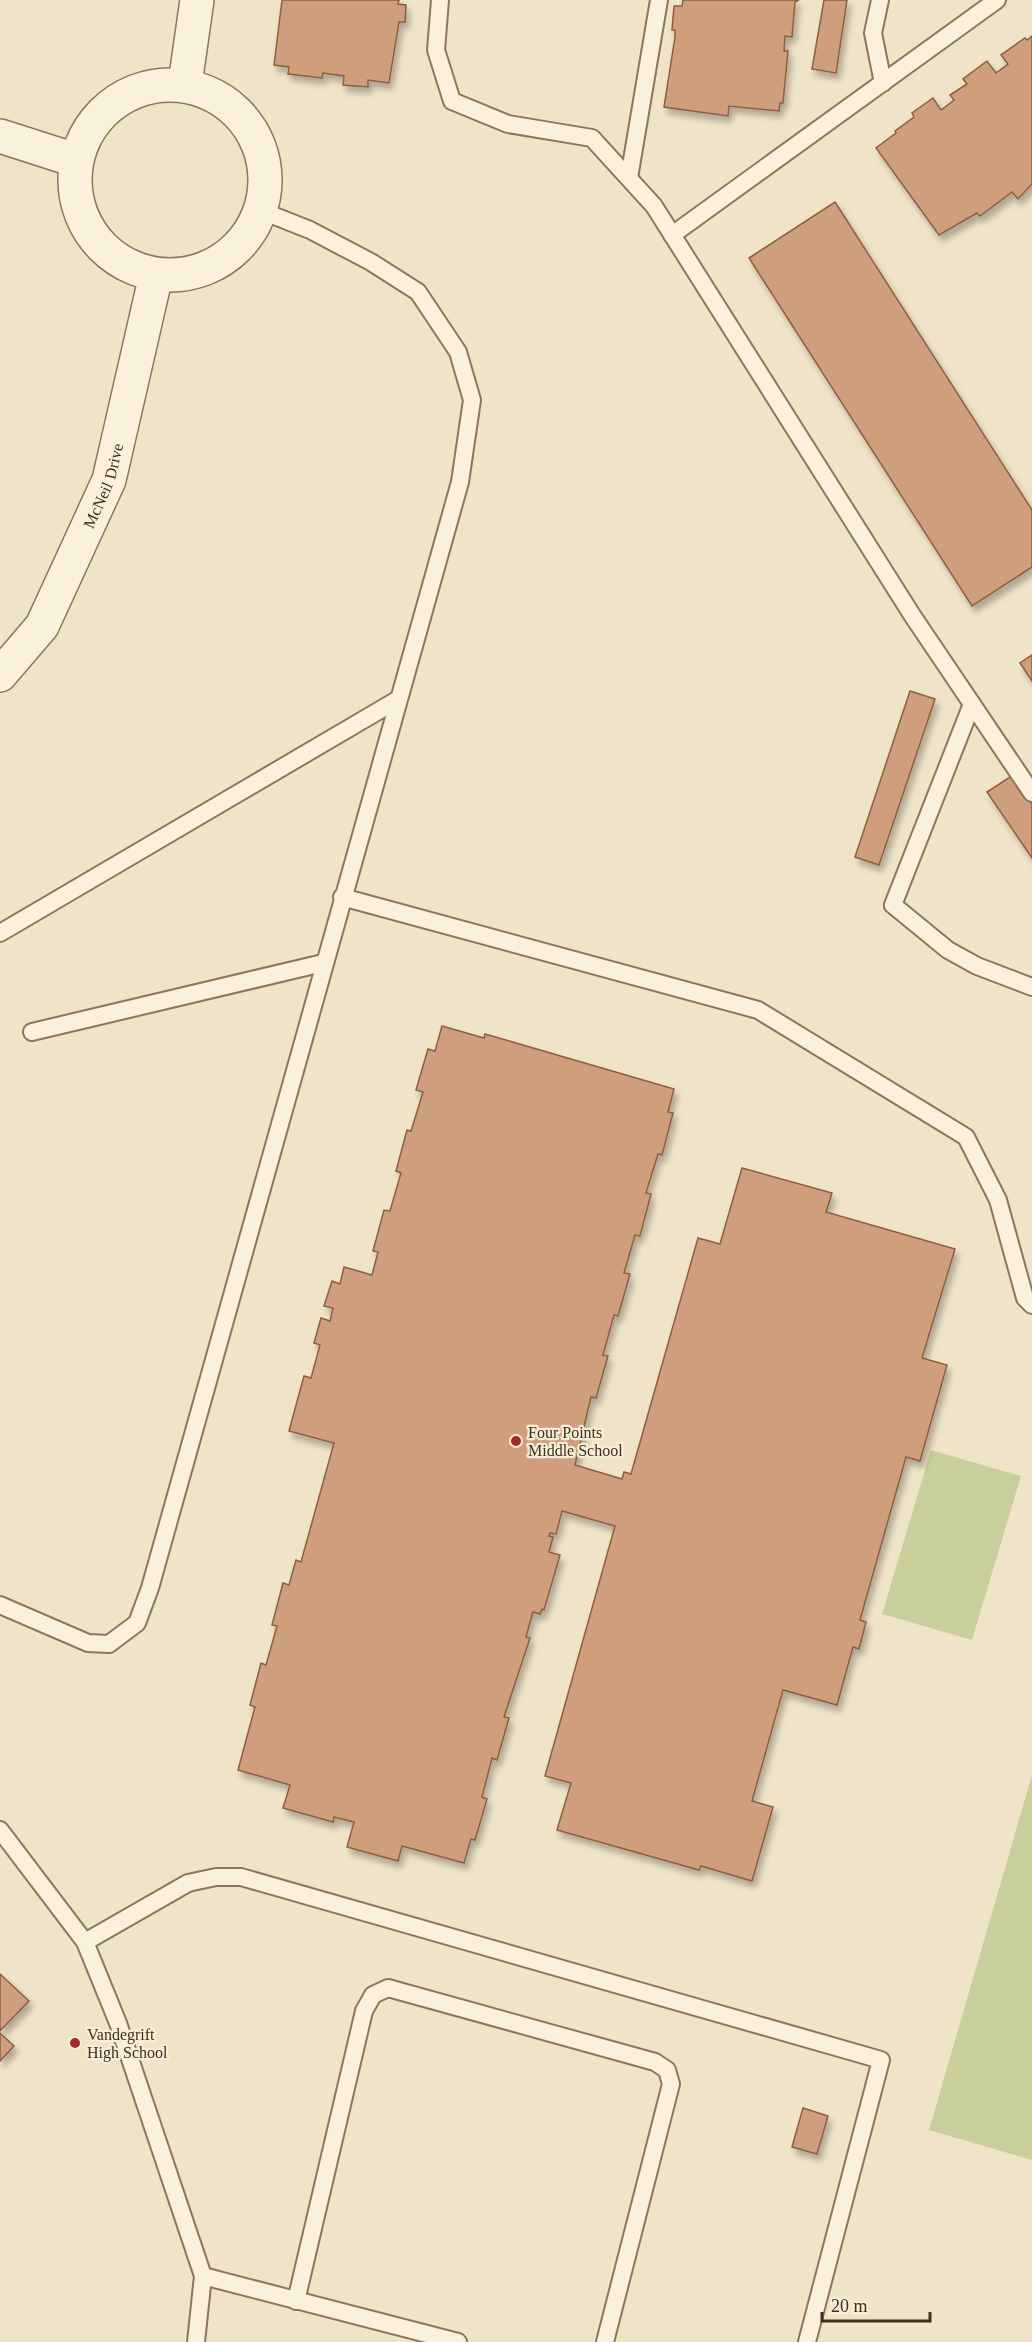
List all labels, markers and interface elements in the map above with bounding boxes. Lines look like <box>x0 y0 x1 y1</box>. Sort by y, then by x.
street label: McNeil Drive <box>80 442 126 531</box>
place label: Four Points Middle School <box>528 1424 623 1459</box>
marker: Four Points Middle School <box>509 1434 523 1448</box>
place label: Vandegrift High School <box>87 2026 168 2062</box>
marker: Vandegrift High School <box>68 2036 82 2050</box>
scale bar <box>822 2285 930 2323</box>
text: 20 m <box>831 2296 868 2316</box>

